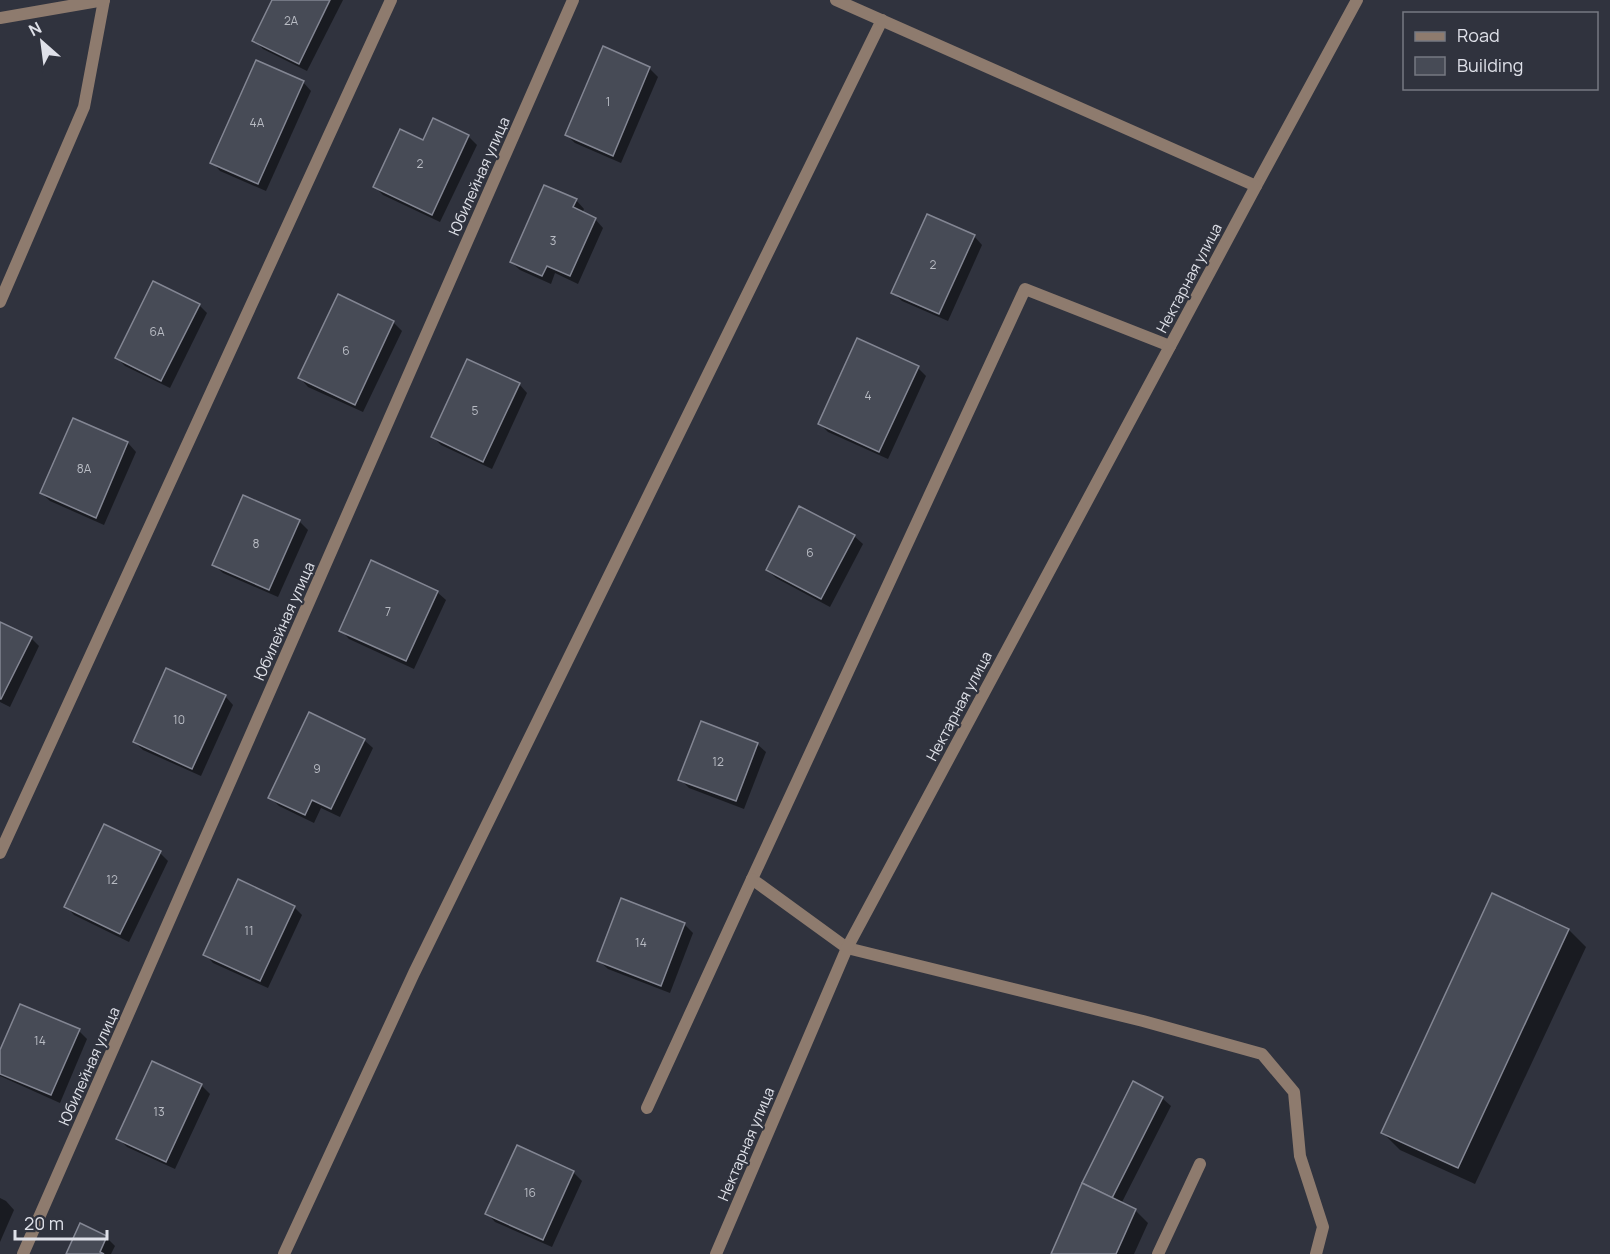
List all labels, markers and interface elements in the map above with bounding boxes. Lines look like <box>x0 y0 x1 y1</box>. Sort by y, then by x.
north arrow <box>12 12 72 72</box>
house number: 2А <box>284 12 298 29</box>
legend <box>1403 12 1598 90</box>
text: N <box>25 16 45 41</box>
text: Road <box>1457 23 1500 47</box>
text: Building <box>1457 53 1523 77</box>
house number: 1 <box>606 93 610 110</box>
street label: Юбилейная улица <box>443 113 515 239</box>
house number: 4А <box>250 114 265 131</box>
house number: 2 <box>417 155 424 172</box>
street label: Нектарная улица <box>1151 219 1227 337</box>
house number: 3 <box>550 232 556 249</box>
house number: 2 <box>930 256 937 273</box>
house number: 6А <box>149 323 165 340</box>
house number: 6 <box>342 342 350 359</box>
house number: 4 <box>864 387 872 404</box>
house number: 5 <box>472 402 479 419</box>
house number: 8А <box>77 460 92 477</box>
house number: 8 <box>253 535 260 552</box>
house number: 6 <box>806 544 814 561</box>
street label: Юбилейная улица <box>248 558 320 684</box>
house number: 7 <box>385 603 391 620</box>
street label: Нектарная улица <box>921 647 997 765</box>
house number: 10 <box>173 711 185 728</box>
house number: 12 <box>712 753 724 770</box>
house number: 9 <box>313 760 321 777</box>
house number: 12 <box>106 871 118 888</box>
house number: 11 <box>244 922 254 939</box>
house number: 14 <box>635 934 647 951</box>
street label: Юбилейная улица <box>53 1003 125 1129</box>
house number: 14 <box>34 1032 46 1049</box>
street label: Нектарная улица <box>713 1084 779 1204</box>
house number: 13 <box>153 1103 165 1120</box>
house number: 16 <box>524 1184 536 1201</box>
scale bar <box>15 1203 106 1241</box>
text: 20 m <box>24 1211 64 1235</box>

